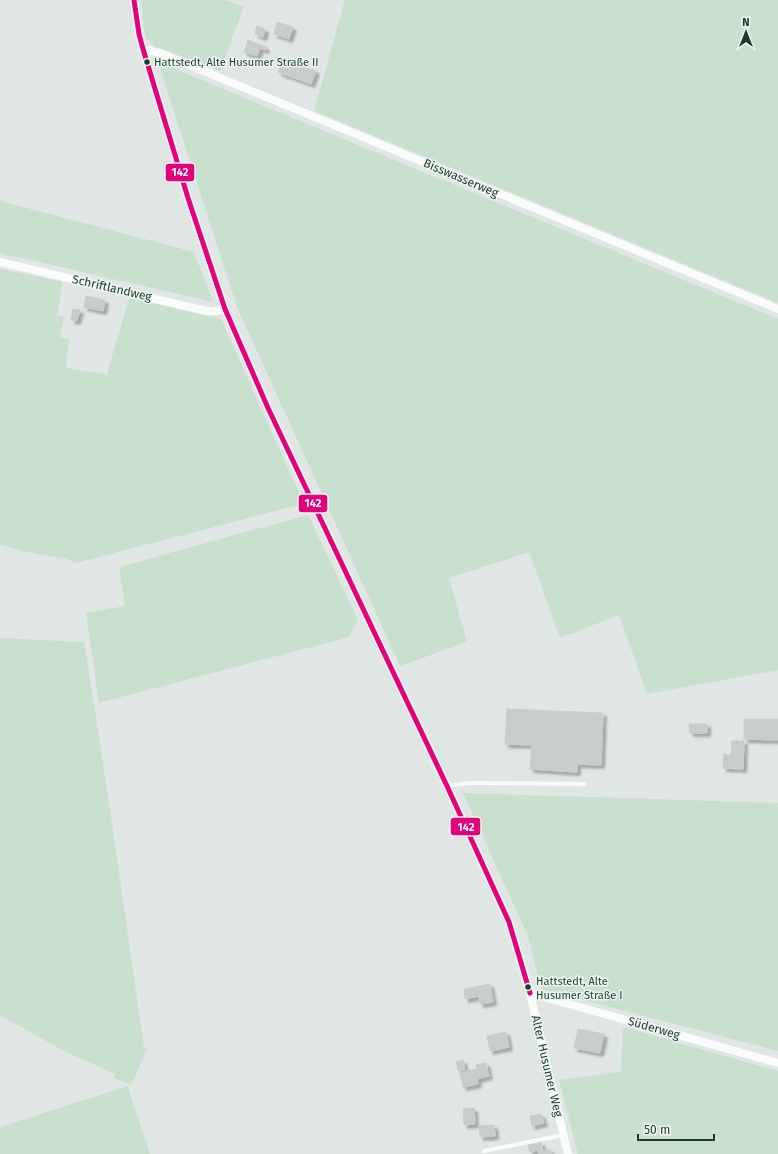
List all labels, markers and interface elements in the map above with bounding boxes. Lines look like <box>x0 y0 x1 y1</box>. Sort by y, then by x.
north arrow <box>726 12 766 52</box>
text: N <box>742 16 750 29</box>
place label: Hattstedt, Alte Husumer Straße II <box>154 56 318 69</box>
marker: Hattstedt, Alte Husumer Straße II <box>142 57 152 67</box>
street label: Bisswasserweg <box>421 156 501 200</box>
line badge: 142 <box>165 163 195 182</box>
text: 142 <box>172 166 189 179</box>
street label: Schriftlandweg <box>71 272 154 304</box>
line badge: 142 <box>298 494 328 513</box>
text: 142 <box>305 497 322 510</box>
line badge: 142 <box>450 817 481 836</box>
text: 142 <box>458 821 475 834</box>
place label: Hattstedt, Alte Husumer Straße I <box>536 975 623 1002</box>
marker: Hattstedt, Alte Husumer Straße I <box>523 982 533 992</box>
street label: Alter Husumer Weg <box>528 1014 566 1119</box>
street label: Süderweg <box>626 1014 682 1042</box>
scale bar <box>638 1116 714 1142</box>
text: 50 m <box>644 1123 670 1137</box>

